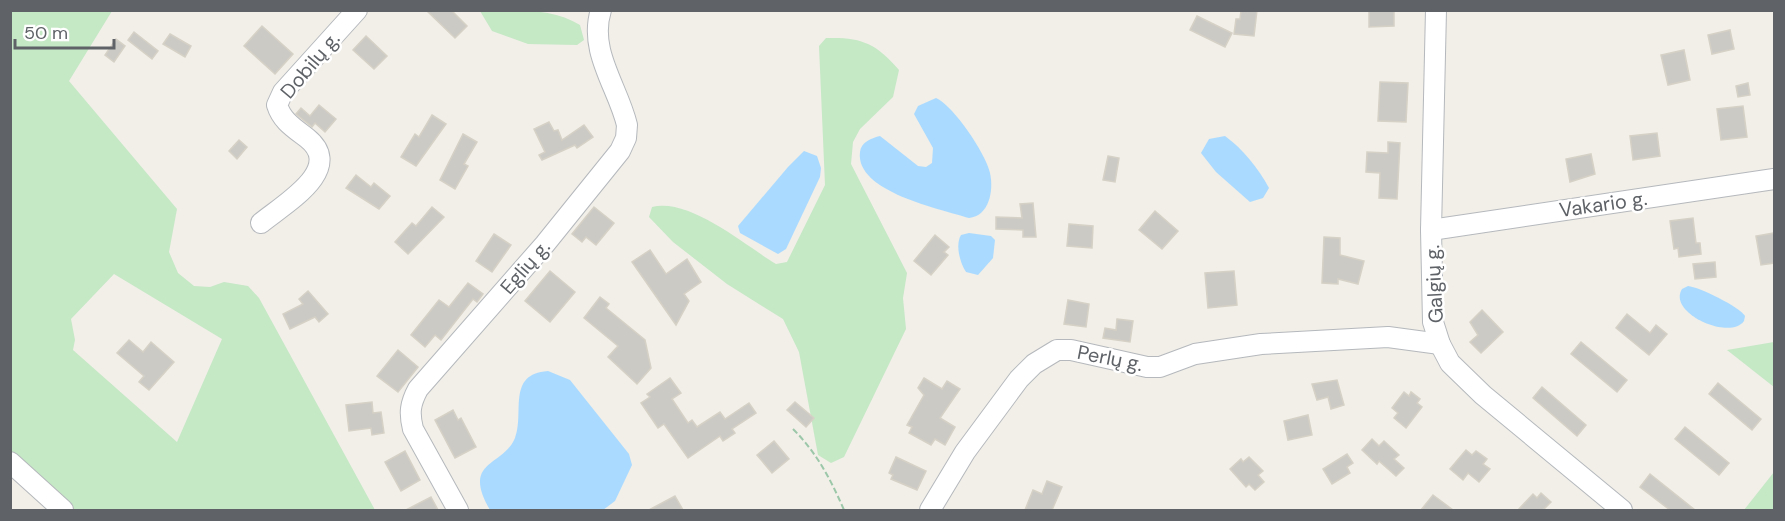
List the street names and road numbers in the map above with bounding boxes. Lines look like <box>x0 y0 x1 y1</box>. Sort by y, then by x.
street label: Dobilų g. <box>275 26 345 104</box>
street label: Vakario g. <box>1557 185 1649 223</box>
street label: Eglių g. <box>494 234 556 300</box>
street label: Galgių g. <box>1419 244 1449 324</box>
street label: Perlų g. <box>1075 339 1145 377</box>

